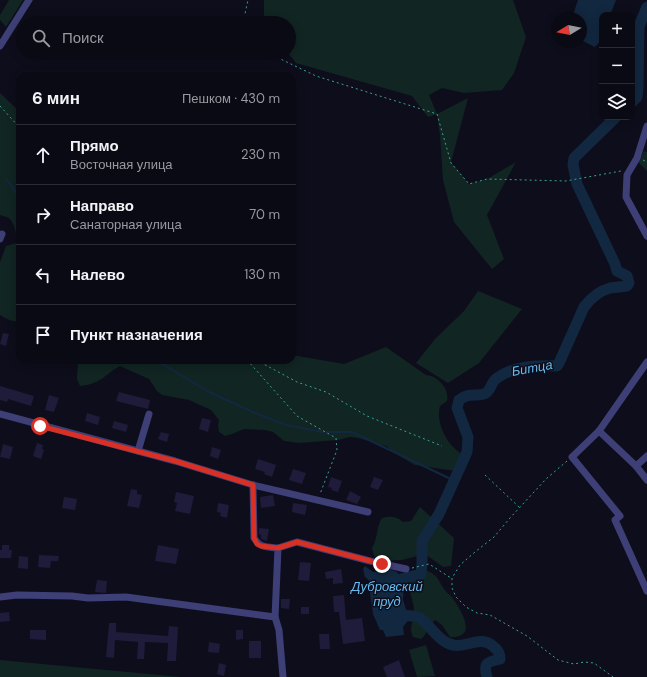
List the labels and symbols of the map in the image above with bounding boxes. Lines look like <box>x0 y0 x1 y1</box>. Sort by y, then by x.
north arrow <box>551 12 587 48</box>
water label: Битца <box>510 356 554 380</box>
route start <box>31 417 49 435</box>
route end <box>373 555 391 573</box>
water label: Дубровский пруд <box>349 578 423 610</box>

